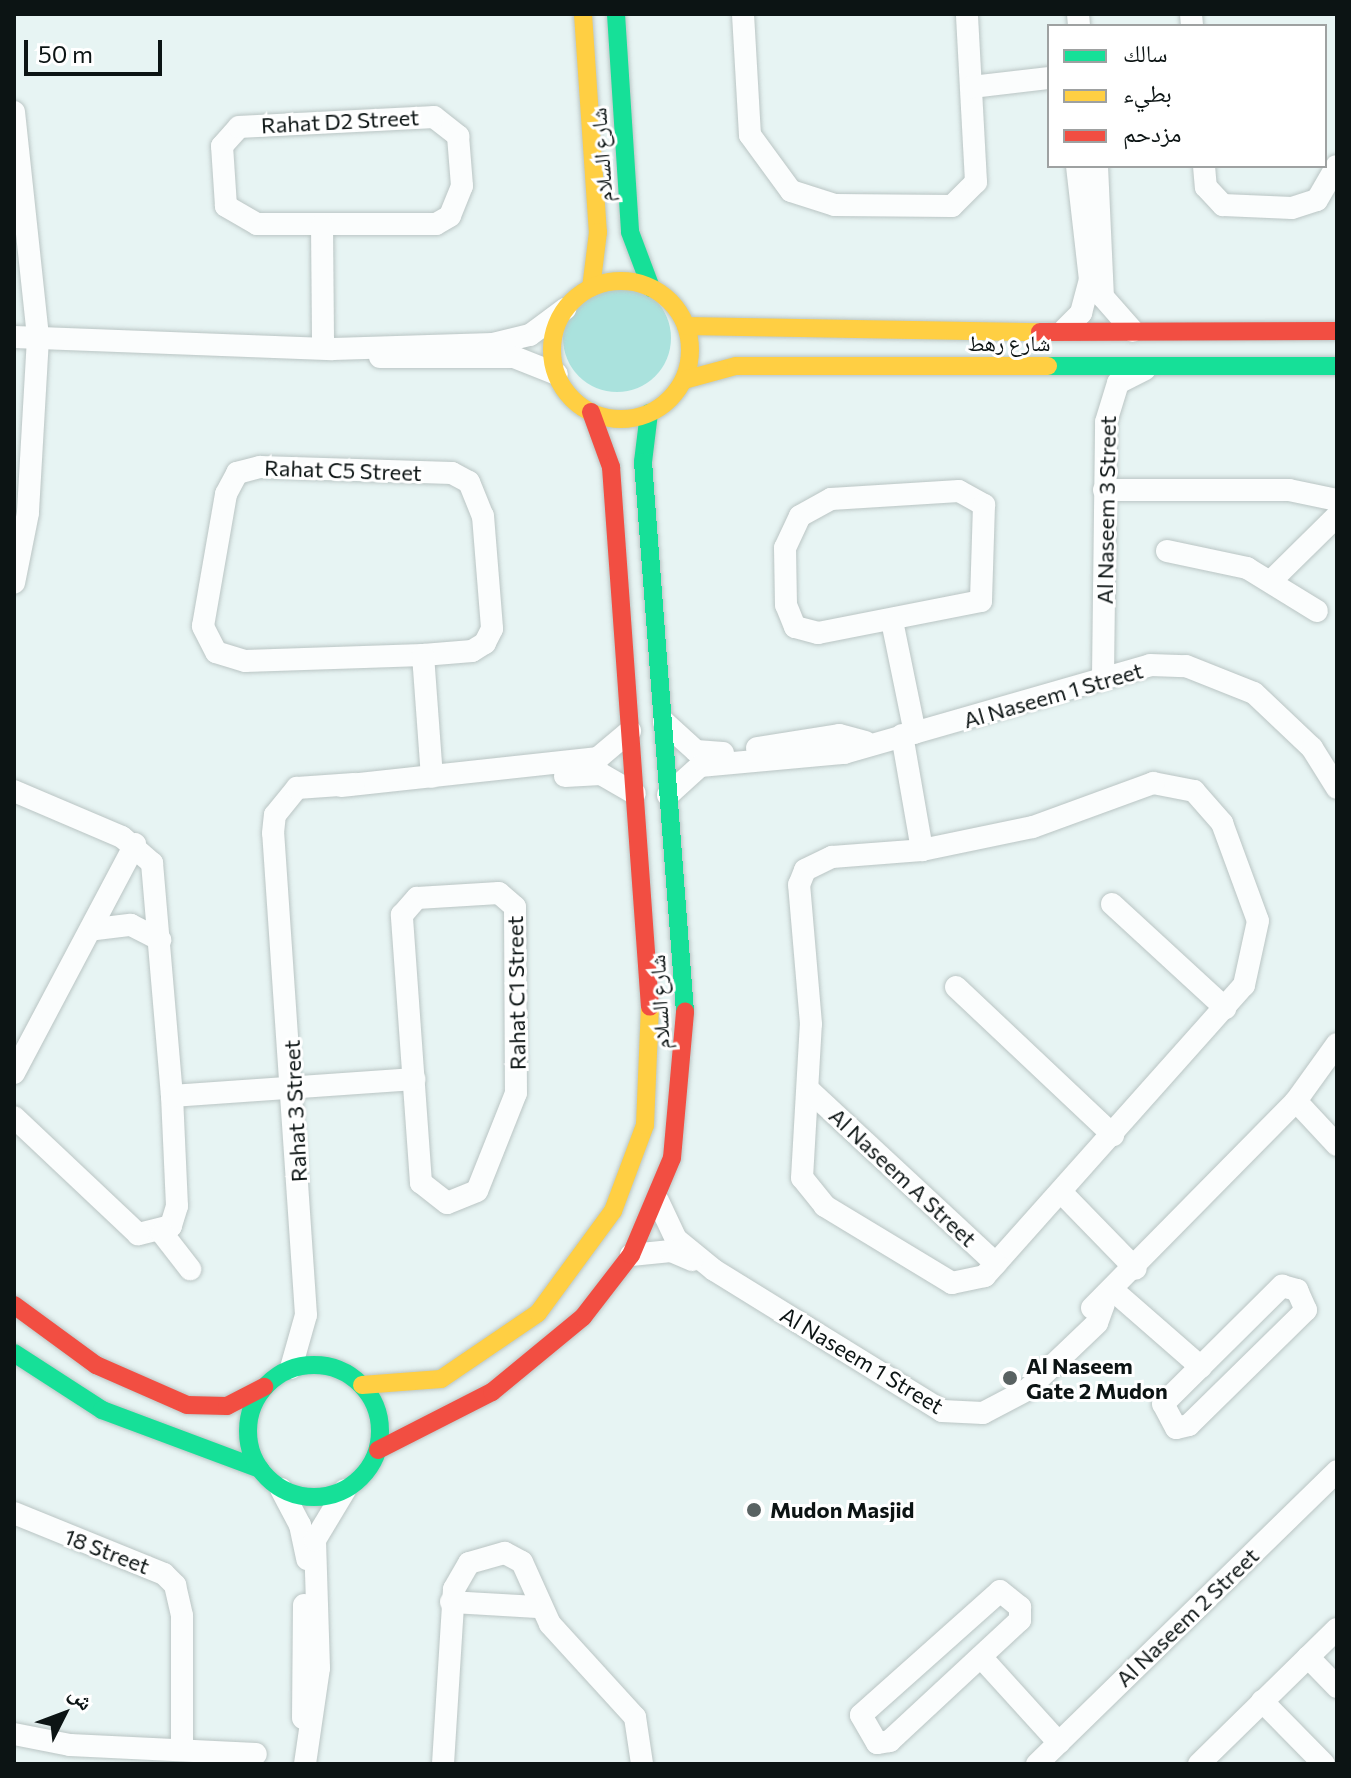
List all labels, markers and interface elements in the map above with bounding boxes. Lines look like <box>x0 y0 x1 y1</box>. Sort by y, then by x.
scale bar <box>28 24 166 74</box>
legend <box>1047 24 1327 168</box>
text: سالك <box>1123 38 1168 67</box>
text: 50 m <box>38 39 93 68</box>
text: بطيء <box>1123 78 1172 107</box>
street label: Rahat D2 Street <box>260 104 420 138</box>
street label: شارع السلام <box>585 107 617 203</box>
text: مزدحم <box>1123 118 1182 147</box>
street label: شارع رهط <box>968 330 1050 356</box>
street label: Al Naseem 3 Street <box>1091 415 1121 605</box>
street label: Rahat C5 Street <box>264 454 422 486</box>
street label: Al Naseem 1 Street <box>960 657 1146 733</box>
street label: Rahat C1 Street <box>501 916 531 1070</box>
street label: شارع السلام <box>643 954 675 1050</box>
street label: Rahat 3 Street <box>278 1039 312 1183</box>
street label: Al Naseem A Street <box>824 1102 982 1252</box>
street label: Al Naseem 1 Street <box>776 1301 948 1419</box>
place label: Al Naseem Gate 2 Mudon <box>1026 1352 1168 1404</box>
marker: Al Naseem Gate 2 Mudon <box>1001 1369 1019 1387</box>
place label: Mudon Masjid <box>770 1497 914 1523</box>
marker: Mudon Masjid <box>745 1501 763 1519</box>
street label: 18 Street <box>61 1523 153 1579</box>
street label: Al Naseem 2 Street <box>1110 1542 1264 1692</box>
north arrow <box>24 1674 104 1754</box>
text: ش <box>64 1680 100 1715</box>

